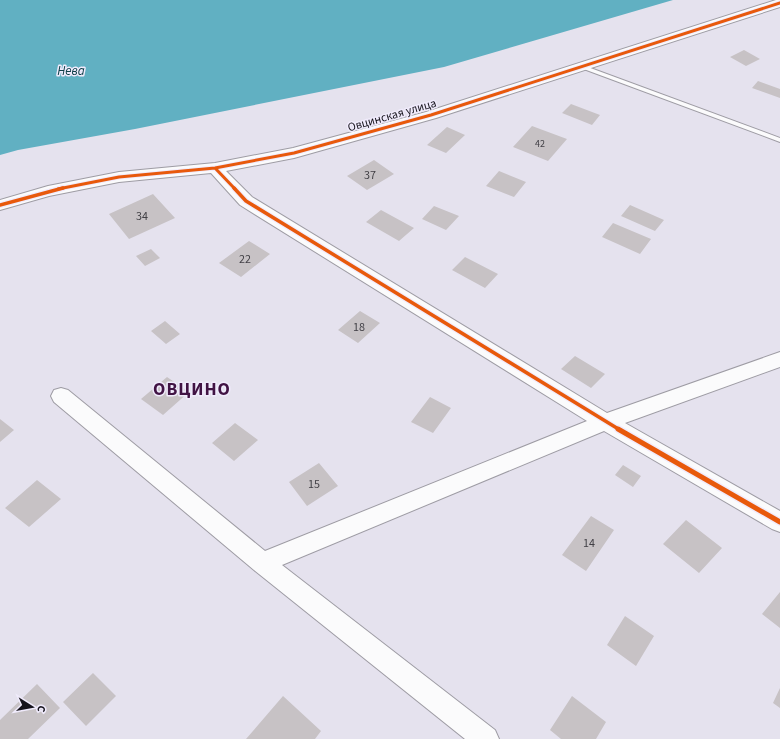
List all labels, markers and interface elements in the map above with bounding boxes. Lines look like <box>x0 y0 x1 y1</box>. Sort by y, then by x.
water label: Нева <box>57 62 85 80</box>
street label: Овцинская улица <box>346 95 439 136</box>
house number: 42 <box>535 137 545 151</box>
house number: 37 <box>364 167 376 184</box>
house number: 34 <box>136 208 148 225</box>
house number: 22 <box>239 251 251 268</box>
house number: 18 <box>353 319 365 336</box>
district label: ОВЦИНО <box>153 377 231 402</box>
house number: 15 <box>308 476 320 493</box>
house number: 14 <box>583 535 595 552</box>
north arrow <box>12 687 52 727</box>
text: С <box>33 704 49 714</box>

